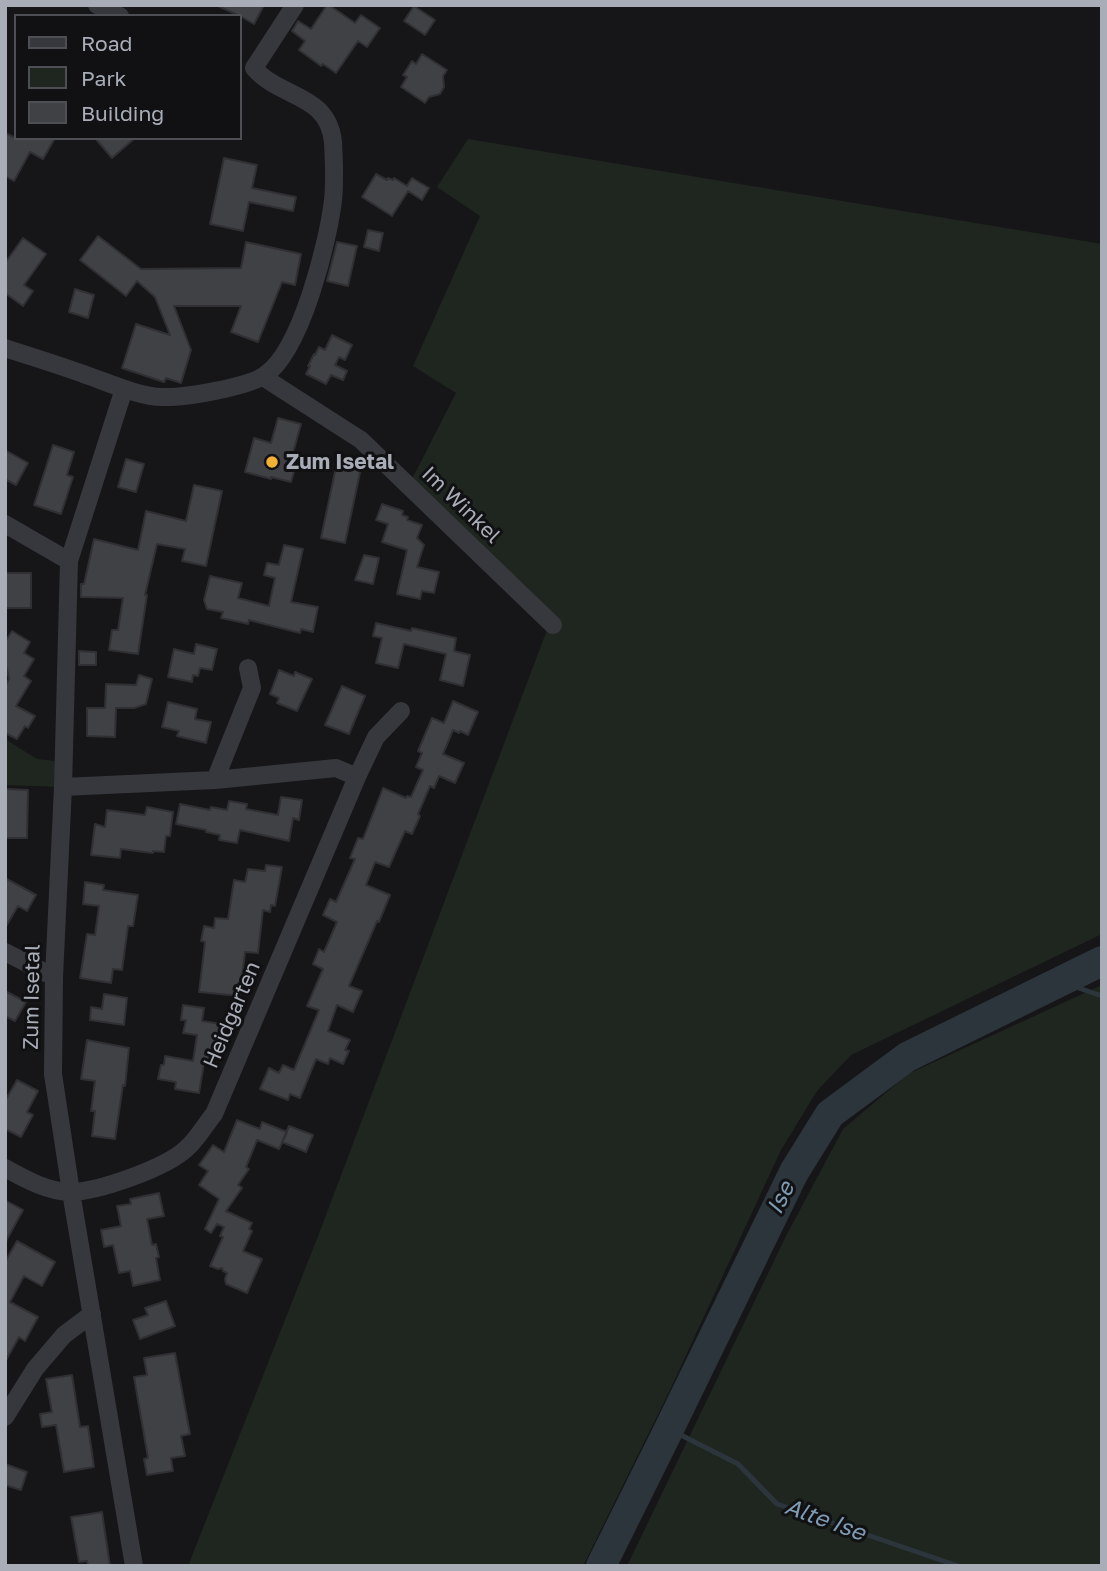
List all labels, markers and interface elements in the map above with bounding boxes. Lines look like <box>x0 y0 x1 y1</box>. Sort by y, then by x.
legend <box>14 14 242 140</box>
text: Road <box>81 30 132 56</box>
text: Park <box>81 65 126 91</box>
text: Building <box>81 100 164 126</box>
place label: Zum Isetal <box>286 449 394 475</box>
marker: Zum Isetal <box>264 454 280 470</box>
street label: Im Winkel <box>416 461 506 549</box>
street label: Zum Isetal <box>18 944 46 1050</box>
street label: Heidgarten <box>198 958 266 1072</box>
water label: Ise <box>761 1177 801 1219</box>
water label: Alte Ise <box>781 1493 869 1547</box>

